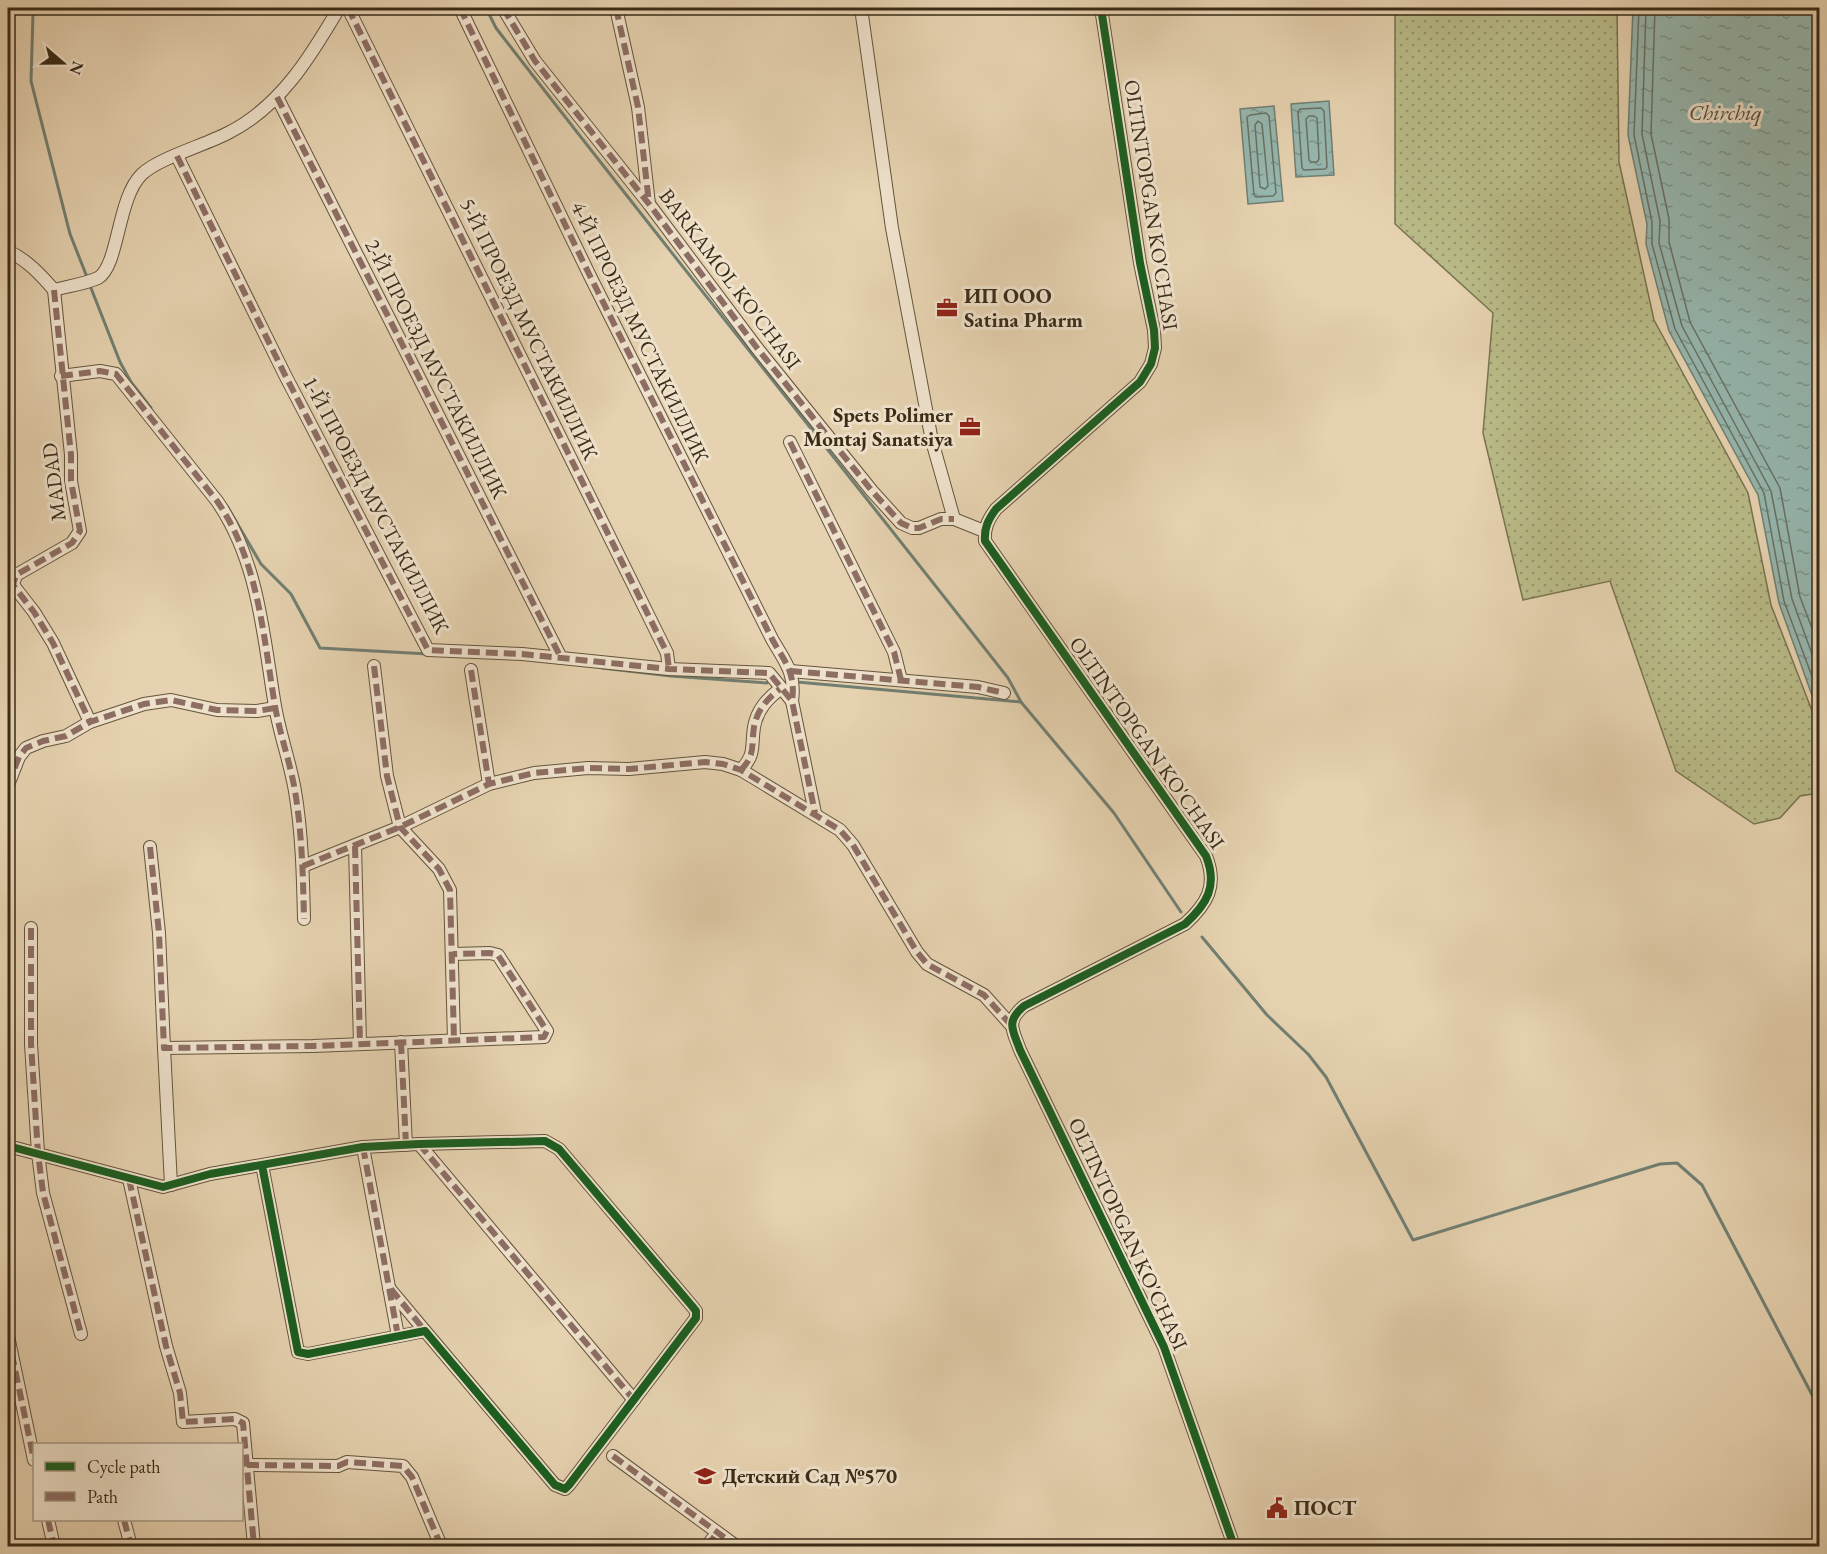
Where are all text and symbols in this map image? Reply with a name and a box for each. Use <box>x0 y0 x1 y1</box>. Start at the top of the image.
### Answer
north arrow <box>33 33 93 93</box>
text: N <box>65 58 89 78</box>
street label: OLTINTOPGAN KO'CHASI <box>1118 78 1185 332</box>
water label: Chirchiq <box>1689 98 1762 127</box>
street label: BARKAMOL KO'CHASI <box>653 183 807 375</box>
street label: 5-Й ПРОЕЗД МУСТАКИЛЛИК <box>454 194 605 464</box>
street label: 4-Й ПРОЕЗД МУСТАКИЛЛИК <box>565 197 716 467</box>
street label: 2-Й ПРОЕЗД МУСТАКИЛЛИК <box>359 234 514 503</box>
place label: ИП ООО Satina Pharm <box>964 282 1083 333</box>
office icon: ИП ООО Satina Pharm <box>935 296 959 320</box>
street label: 1-Й ПРОЕЗД МУСТАКИЛЛИК <box>297 371 456 638</box>
place label: Spets Polimer Montaj Sanatsiya <box>803 401 954 452</box>
office icon: Spets Polimer Montaj Sanatsiya <box>958 415 982 439</box>
street label: MADAD <box>35 441 72 523</box>
street label: OLTINTOPGAN KO'CHASI <box>1064 631 1231 854</box>
street label: OLTINTOPGAN KO'CHASI <box>1063 1113 1194 1354</box>
legend <box>33 1443 243 1521</box>
text: Cycle path <box>87 1455 161 1478</box>
place label: Детский Сад №570 <box>722 1462 897 1489</box>
school or university icon: Детский Сад №570 <box>693 1464 717 1488</box>
text: Path <box>87 1485 118 1508</box>
place label: ПОСТ <box>1294 1494 1357 1521</box>
public building icon: ПОСТ <box>1265 1496 1289 1520</box>

